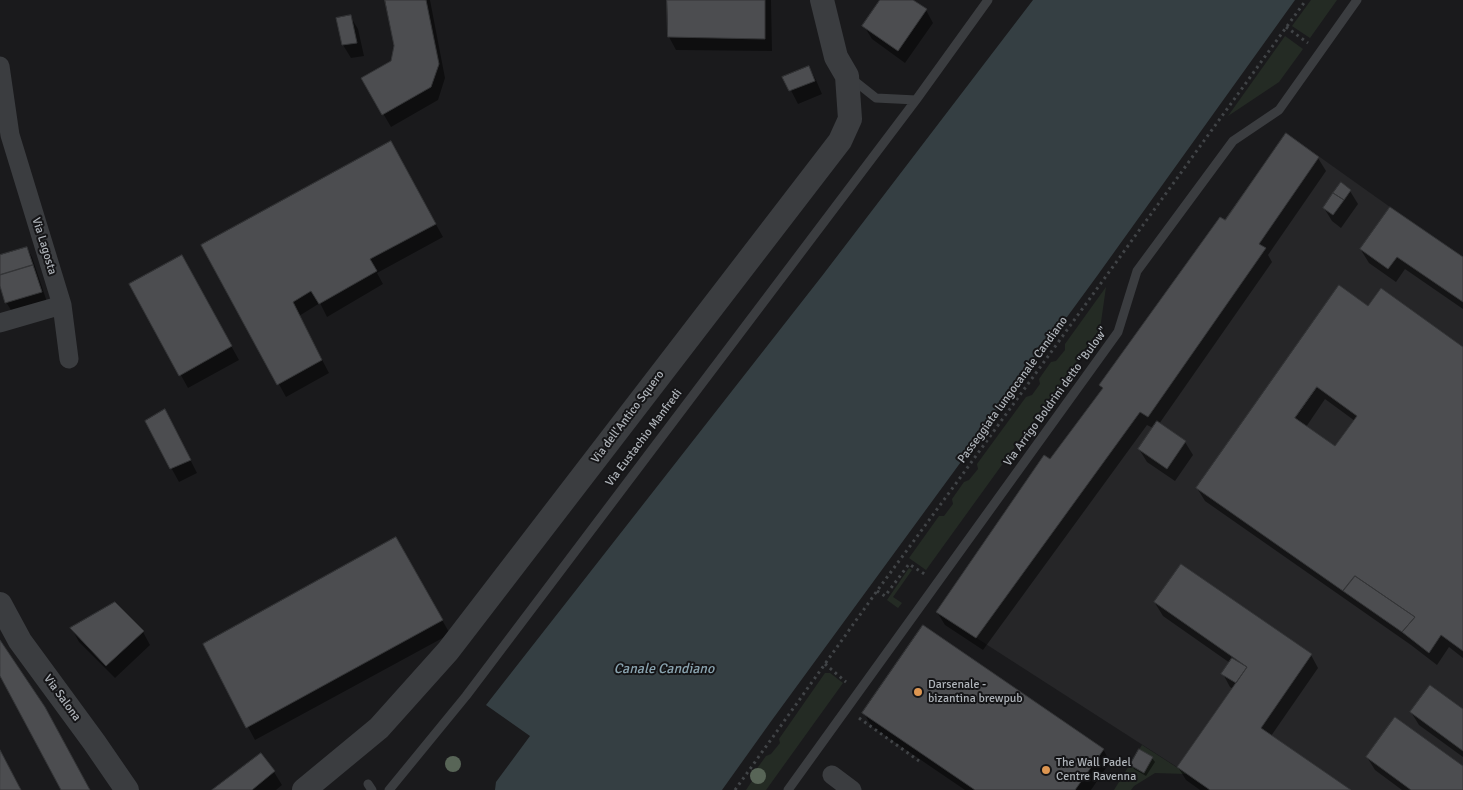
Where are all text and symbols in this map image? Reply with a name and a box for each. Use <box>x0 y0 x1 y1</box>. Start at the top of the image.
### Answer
street label: Via Lagosta <box>28 216 60 276</box>
street label: Passeggiata lungocanale Candiano <box>955 314 1071 466</box>
street label: Via Arrigo Boldrini detto "Bulow" <box>1001 325 1111 469</box>
street label: Via dell'Antico Squero <box>589 368 667 466</box>
street label: Via Eustachio Manfredi <box>603 386 685 490</box>
water label: Canale Candiano <box>614 661 714 677</box>
street label: Via Salona <box>40 672 84 724</box>
place label: Darsenale - bizantina brewpub <box>928 678 1023 706</box>
marker: Darsenale - bizantina brewpub <box>912 686 924 698</box>
place label: The Wall Padel Centre Ravenna <box>1056 756 1136 784</box>
marker: The Wall Padel Centre Ravenna <box>1040 764 1052 776</box>

